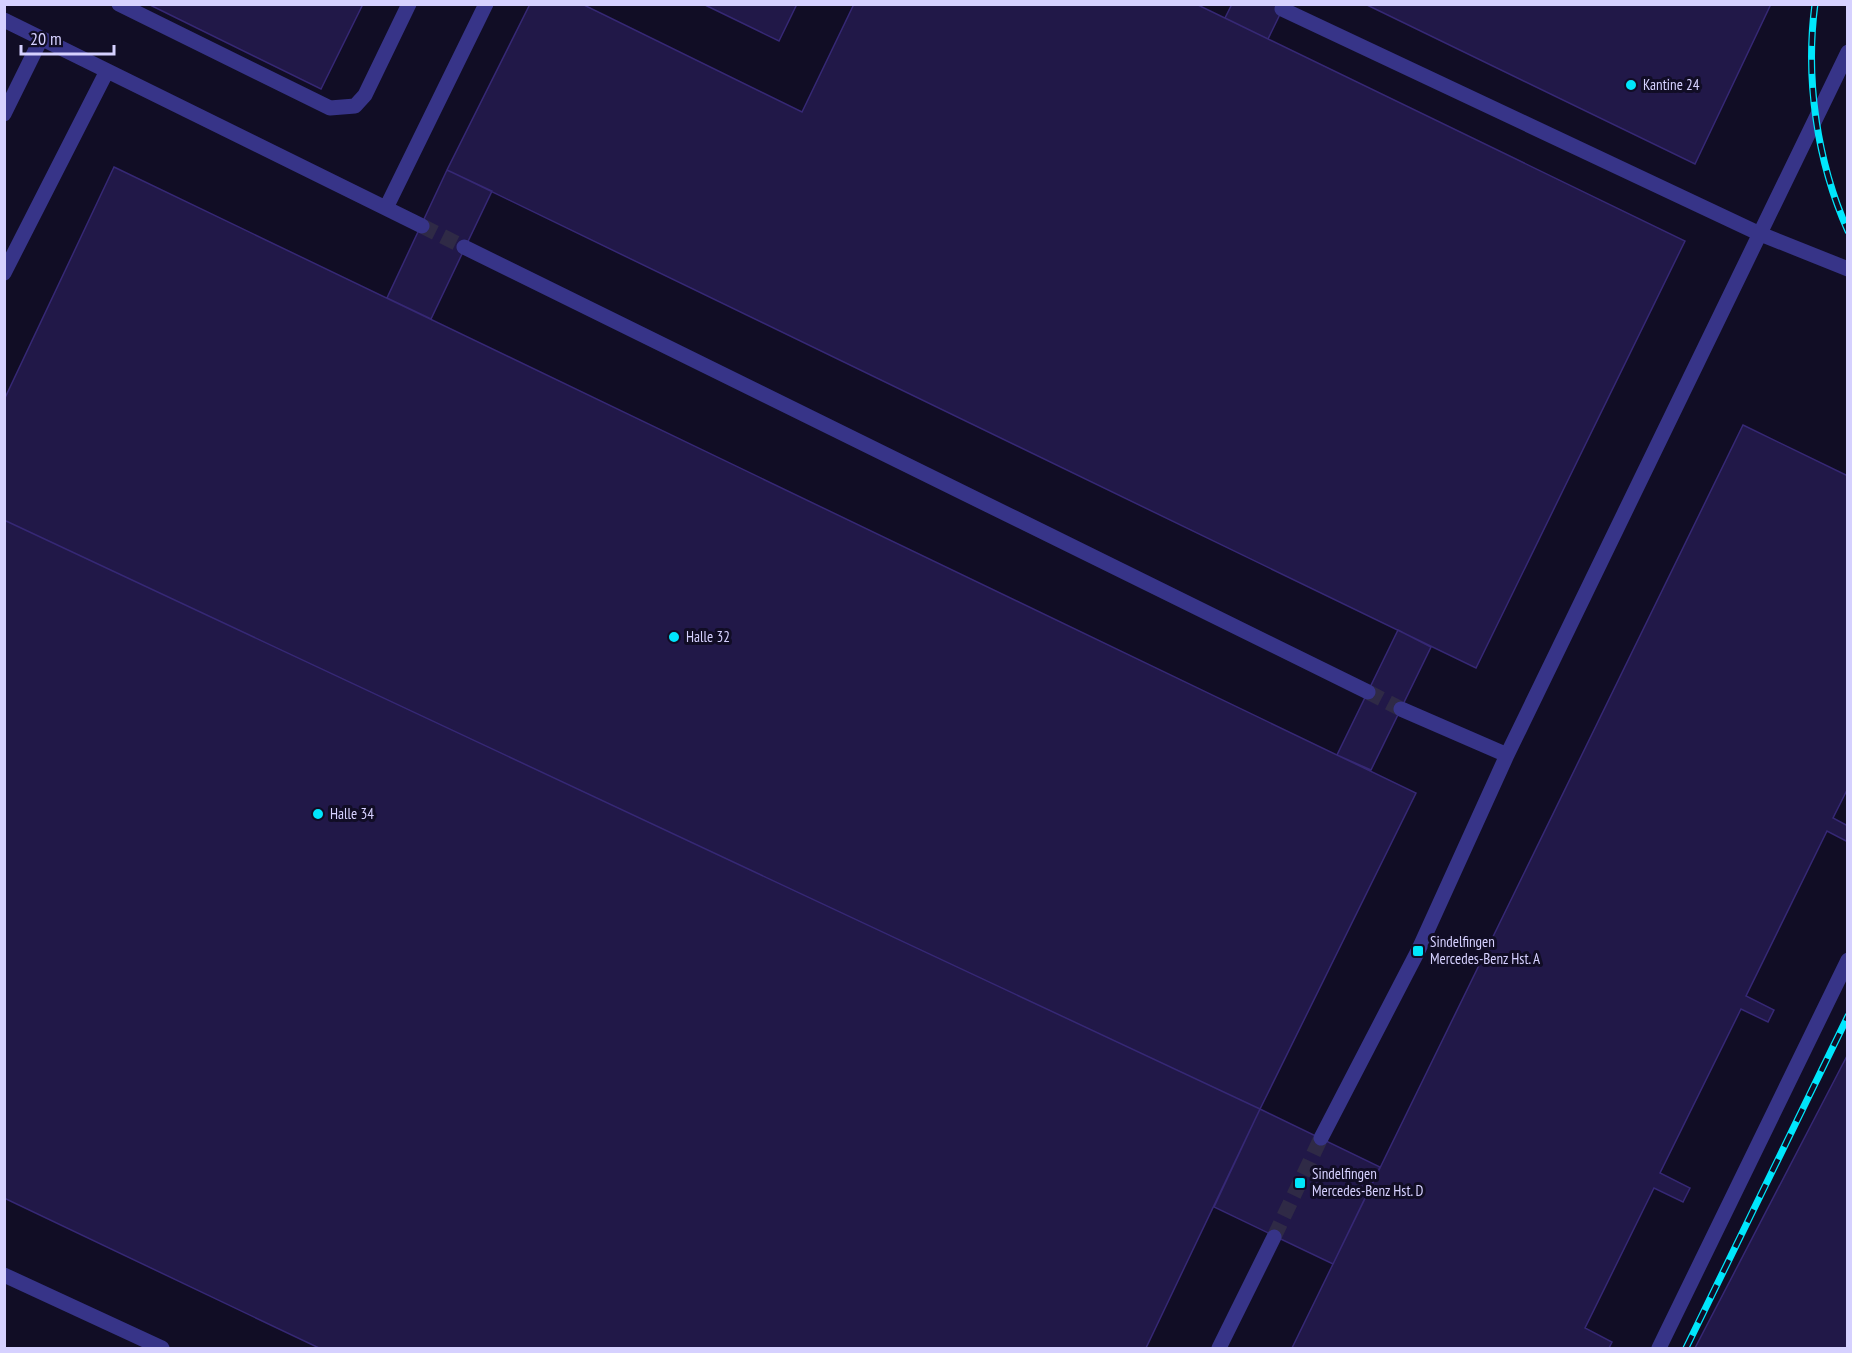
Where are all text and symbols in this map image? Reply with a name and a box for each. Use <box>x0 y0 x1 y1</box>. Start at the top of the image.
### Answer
scale bar <box>21 18 114 56</box>
text: 20 m <box>30 27 62 50</box>
place label: Kantine 24 <box>1643 75 1700 94</box>
marker: Kantine 24 <box>1624 78 1638 92</box>
place label: Halle 32 <box>686 627 730 646</box>
marker: Halle 32 <box>667 630 681 644</box>
place label: Halle 34 <box>330 804 374 823</box>
marker: Halle 34 <box>311 807 325 821</box>
place label: Sindelfingen Mercedes-Benz Hst. A <box>1430 932 1541 968</box>
marker: Sindelfingen Mercedes-Benz Hst. A <box>1411 944 1425 958</box>
place label: Sindelfingen Mercedes-Benz Hst. D <box>1312 1164 1423 1200</box>
marker: Sindelfingen Mercedes-Benz Hst. D <box>1293 1176 1307 1190</box>

